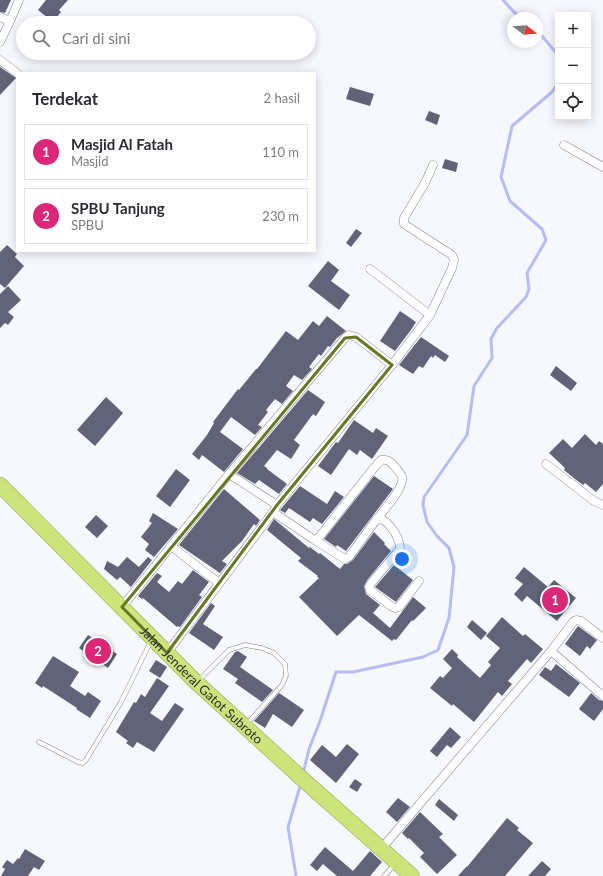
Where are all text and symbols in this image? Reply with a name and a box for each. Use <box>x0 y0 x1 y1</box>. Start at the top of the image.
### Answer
north arrow <box>507 12 543 48</box>
map controls <box>555 12 591 120</box>
button: + <box>555 12 591 48</box>
search box <box>16 16 316 60</box>
icon: search <box>30 27 52 49</box>
text: Cari di sini <box>62 29 130 47</box>
button: − <box>555 48 591 84</box>
button: locate <box>555 84 591 120</box>
text: Terdekat <box>32 88 98 109</box>
text: 2 hasil <box>264 90 300 106</box>
text: Masjid Al Fatah <box>71 135 173 153</box>
text: 1 <box>42 144 50 160</box>
text: 110 m <box>262 144 299 160</box>
text: Masjid <box>71 153 109 169</box>
text: SPBU Tanjung <box>71 199 165 217</box>
text: 2 <box>42 208 50 224</box>
text: 230 m <box>262 208 299 224</box>
text: SPBU <box>71 217 104 233</box>
your location <box>392 549 412 569</box>
pin: 1 <box>542 585 568 615</box>
street label: Jalan Jenderal Gatot Subroto <box>137 623 266 747</box>
pin: 2 <box>85 636 111 666</box>

